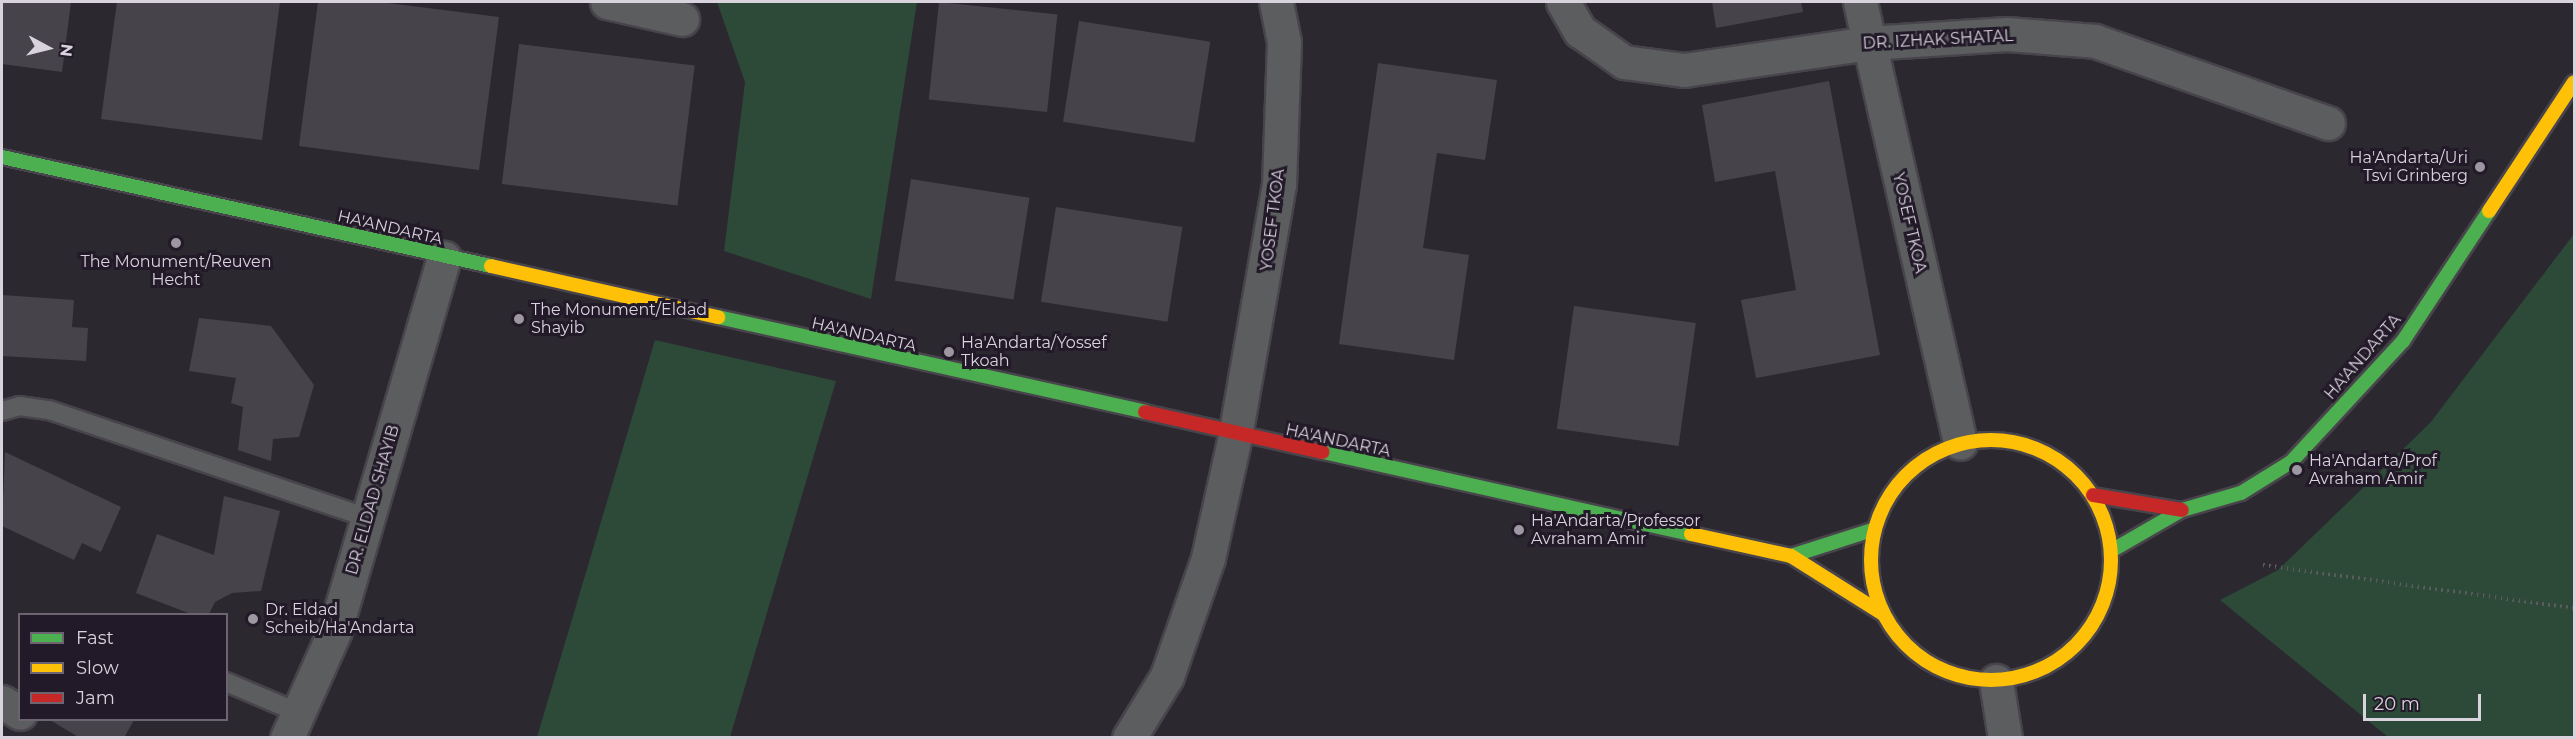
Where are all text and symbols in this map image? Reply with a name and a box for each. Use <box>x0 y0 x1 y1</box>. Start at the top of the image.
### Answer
north arrow <box>18 18 78 78</box>
street label: DR. IZHAK SHATAL <box>1862 26 2014 54</box>
text: N <box>56 43 77 58</box>
place label: Ha'Andarta/Uri Tsvi Grinberg <box>2350 148 2468 186</box>
marker: Ha'Andarta/Uri Tsvi Grinberg <box>2473 160 2487 174</box>
street label: YOSEF TKOA <box>1257 168 1289 272</box>
street label: YOSEF TKOA <box>1888 171 1930 275</box>
street label: HA'ANDARTA <box>336 207 444 249</box>
marker: The Monument/Reuven Hecht <box>169 236 183 250</box>
place label: The Monument/Reuven Hecht <box>81 252 271 290</box>
place label: The Monument/Eldad Shayib <box>531 300 707 338</box>
street label: HA'ANDARTA <box>2321 310 2405 404</box>
marker: The Monument/Eldad Shayib <box>512 312 526 326</box>
street label: HA'ANDARTA <box>810 314 918 356</box>
place label: Ha'Andarta/Yossef Tkoah <box>961 333 1107 371</box>
marker: Ha'Andarta/Yossef Tkoah <box>942 345 956 359</box>
street label: HA'ANDARTA <box>1284 421 1392 461</box>
street label: DR. ELDAD SHAYIB <box>342 423 404 577</box>
place label: Ha'Andarta/Prof Avraham Amir <box>2309 451 2437 489</box>
marker: Ha'Andarta/Prof Avraham Amir <box>2290 463 2304 477</box>
place label: Ha'Andarta/Professor Avraham Amir <box>1531 511 1701 549</box>
marker: Ha'Andarta/Professor Avraham Amir <box>1512 523 1526 537</box>
place label: Dr. Eldad Scheib/Ha'Andarta <box>265 600 415 638</box>
marker: Dr. Eldad Scheib/Ha'Andarta <box>246 612 260 626</box>
legend <box>18 613 228 721</box>
text: Fast <box>76 627 114 649</box>
text: Slow <box>76 657 119 679</box>
scale bar <box>2366 682 2484 720</box>
text: Jam <box>76 687 115 709</box>
text: 20 m <box>2374 693 2420 715</box>

